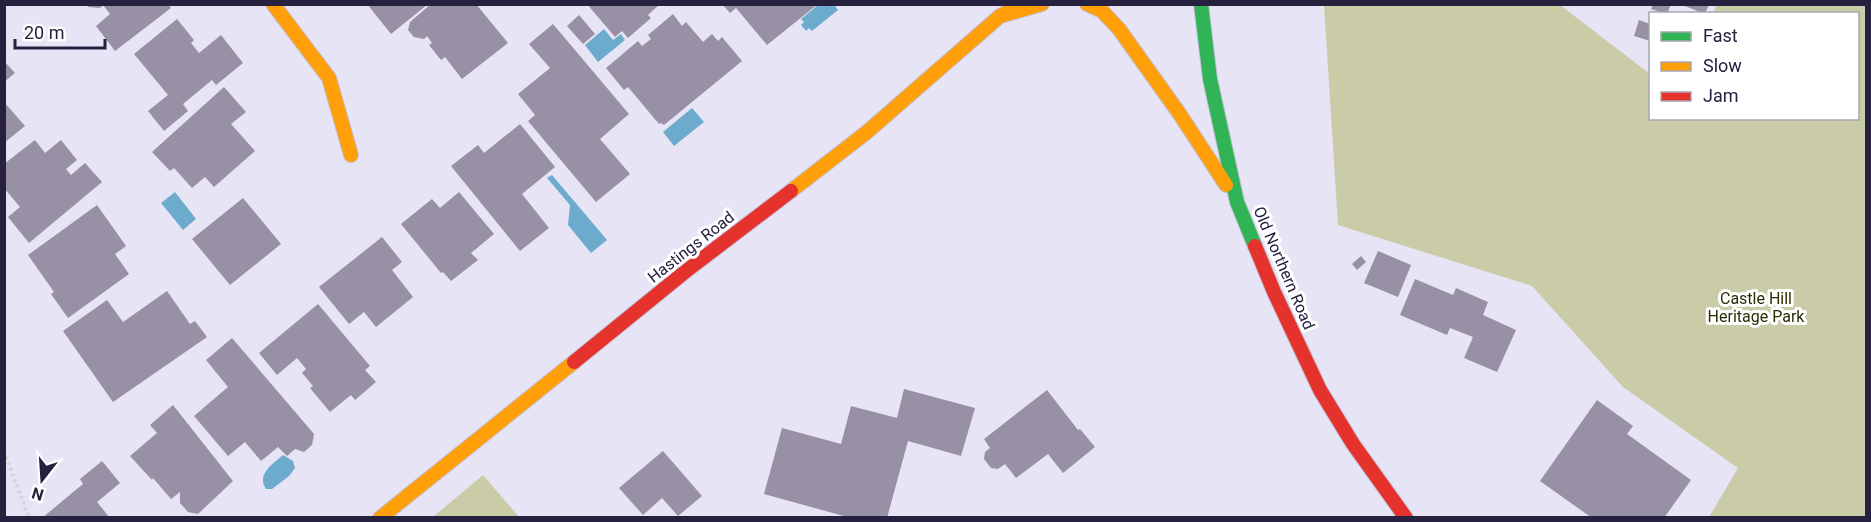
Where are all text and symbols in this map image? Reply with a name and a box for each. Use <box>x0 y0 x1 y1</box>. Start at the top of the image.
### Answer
scale bar <box>15 12 105 50</box>
legend <box>1649 12 1859 120</box>
text: 20 m <box>24 22 64 43</box>
text: Fast <box>1703 25 1738 46</box>
text: Slow <box>1703 55 1742 76</box>
text: Jam <box>1703 85 1739 106</box>
street label: Old Northern Road <box>1250 204 1318 332</box>
street label: Hastings Road <box>644 207 738 287</box>
park label: Castle Hill Heritage Park <box>1708 289 1805 326</box>
north arrow <box>12 450 72 510</box>
text: N <box>30 483 46 505</box>

